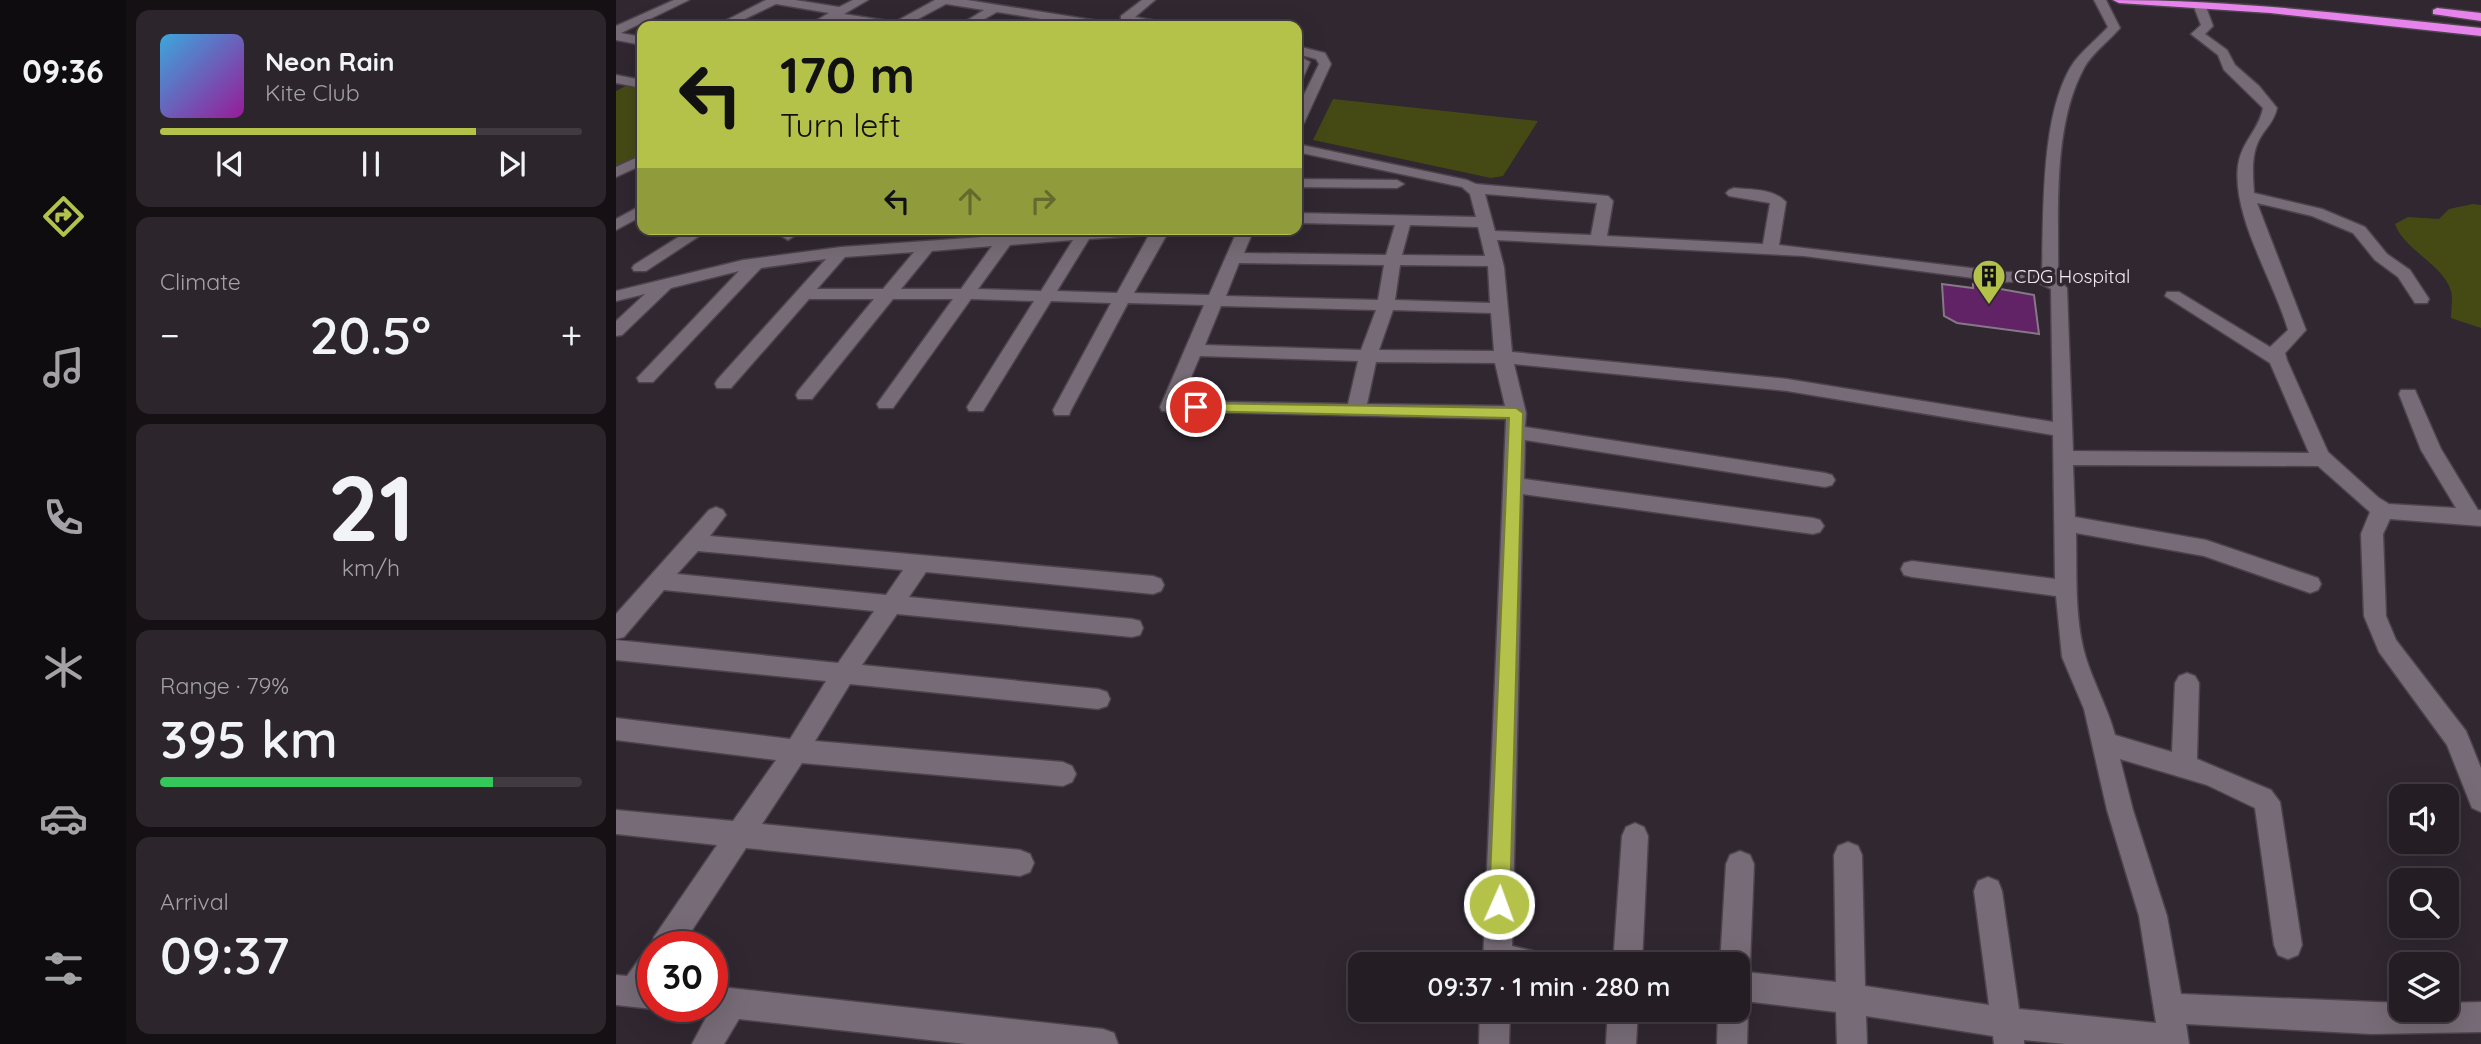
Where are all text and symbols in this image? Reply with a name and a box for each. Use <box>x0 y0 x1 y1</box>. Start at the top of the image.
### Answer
text: 170 m <box>780 44 915 105</box>
text: Neon Rain <box>265 45 394 78</box>
icon: left <box>665 49 756 140</box>
text: 09:36 <box>22 51 104 91</box>
text: Kite Club <box>265 78 360 107</box>
text: Turn left <box>780 105 901 145</box>
icon: previous <box>211 145 249 183</box>
icon: pause <box>352 145 390 183</box>
icon: next <box>493 145 531 183</box>
icon: left <box>878 182 916 220</box>
icon: ahead <box>951 182 989 220</box>
icon: right <box>1024 182 1062 220</box>
icon: directions <box>39 192 88 241</box>
building icon: CDG Hospital <box>1970 257 2008 306</box>
place label: CDG Hospital <box>2014 264 2130 288</box>
text: Climate <box>160 267 241 296</box>
text: 20.5° <box>309 302 431 367</box>
text: − <box>160 311 180 359</box>
text: + <box>561 311 582 359</box>
icon: music <box>39 343 88 392</box>
pin <box>1166 377 1226 437</box>
icon: arrive <box>1177 388 1215 426</box>
text: 21 <box>327 450 415 564</box>
icon: phone <box>39 493 88 542</box>
text: km/h <box>342 553 400 582</box>
icon: climate <box>39 643 88 692</box>
text: Range · 79% <box>160 671 289 700</box>
text: 395 km <box>160 706 338 771</box>
map controls <box>2389 784 2459 1022</box>
button: sound <box>2389 784 2459 854</box>
icon: car <box>39 794 88 843</box>
position arrow <box>1462 867 1536 941</box>
button: search <box>2389 868 2459 938</box>
text: Arrival <box>160 887 229 916</box>
text: 09:37 <box>160 922 289 987</box>
speed limit sign: 30 <box>637 931 728 1022</box>
icon: filters <box>39 944 88 993</box>
button: layers <box>2389 952 2459 1022</box>
text: 09:37 · 1 min · 280 m <box>1428 970 1670 1003</box>

